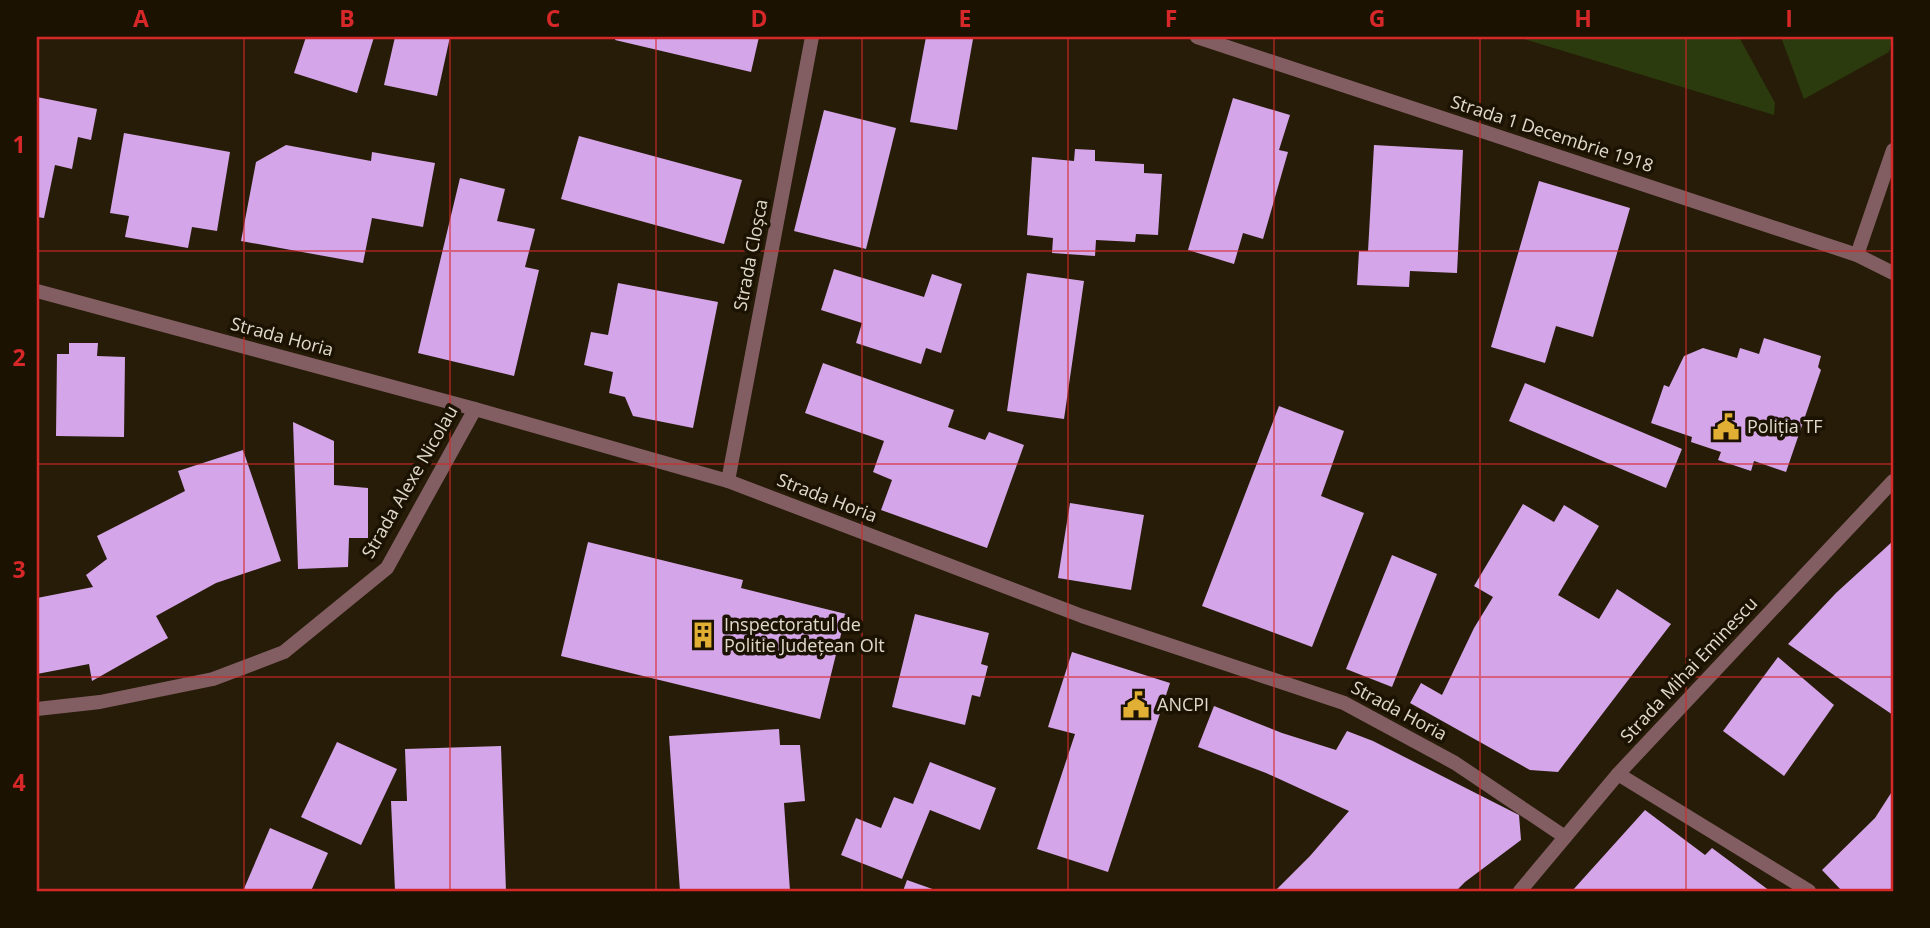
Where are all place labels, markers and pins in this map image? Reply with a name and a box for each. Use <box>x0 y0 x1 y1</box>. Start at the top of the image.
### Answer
public building icon: Poliția TF <box>1711 412 1741 442</box>
place label: Poliția TF <box>1747 414 1823 438</box>
place label: Inspectoratul de Politie Județean Olt <box>724 612 885 657</box>
building icon: Inspectoratul de Politie Județean Olt <box>688 620 718 650</box>
public building icon: ANCPI <box>1121 690 1151 720</box>
place label: ANCPI <box>1157 692 1209 716</box>

